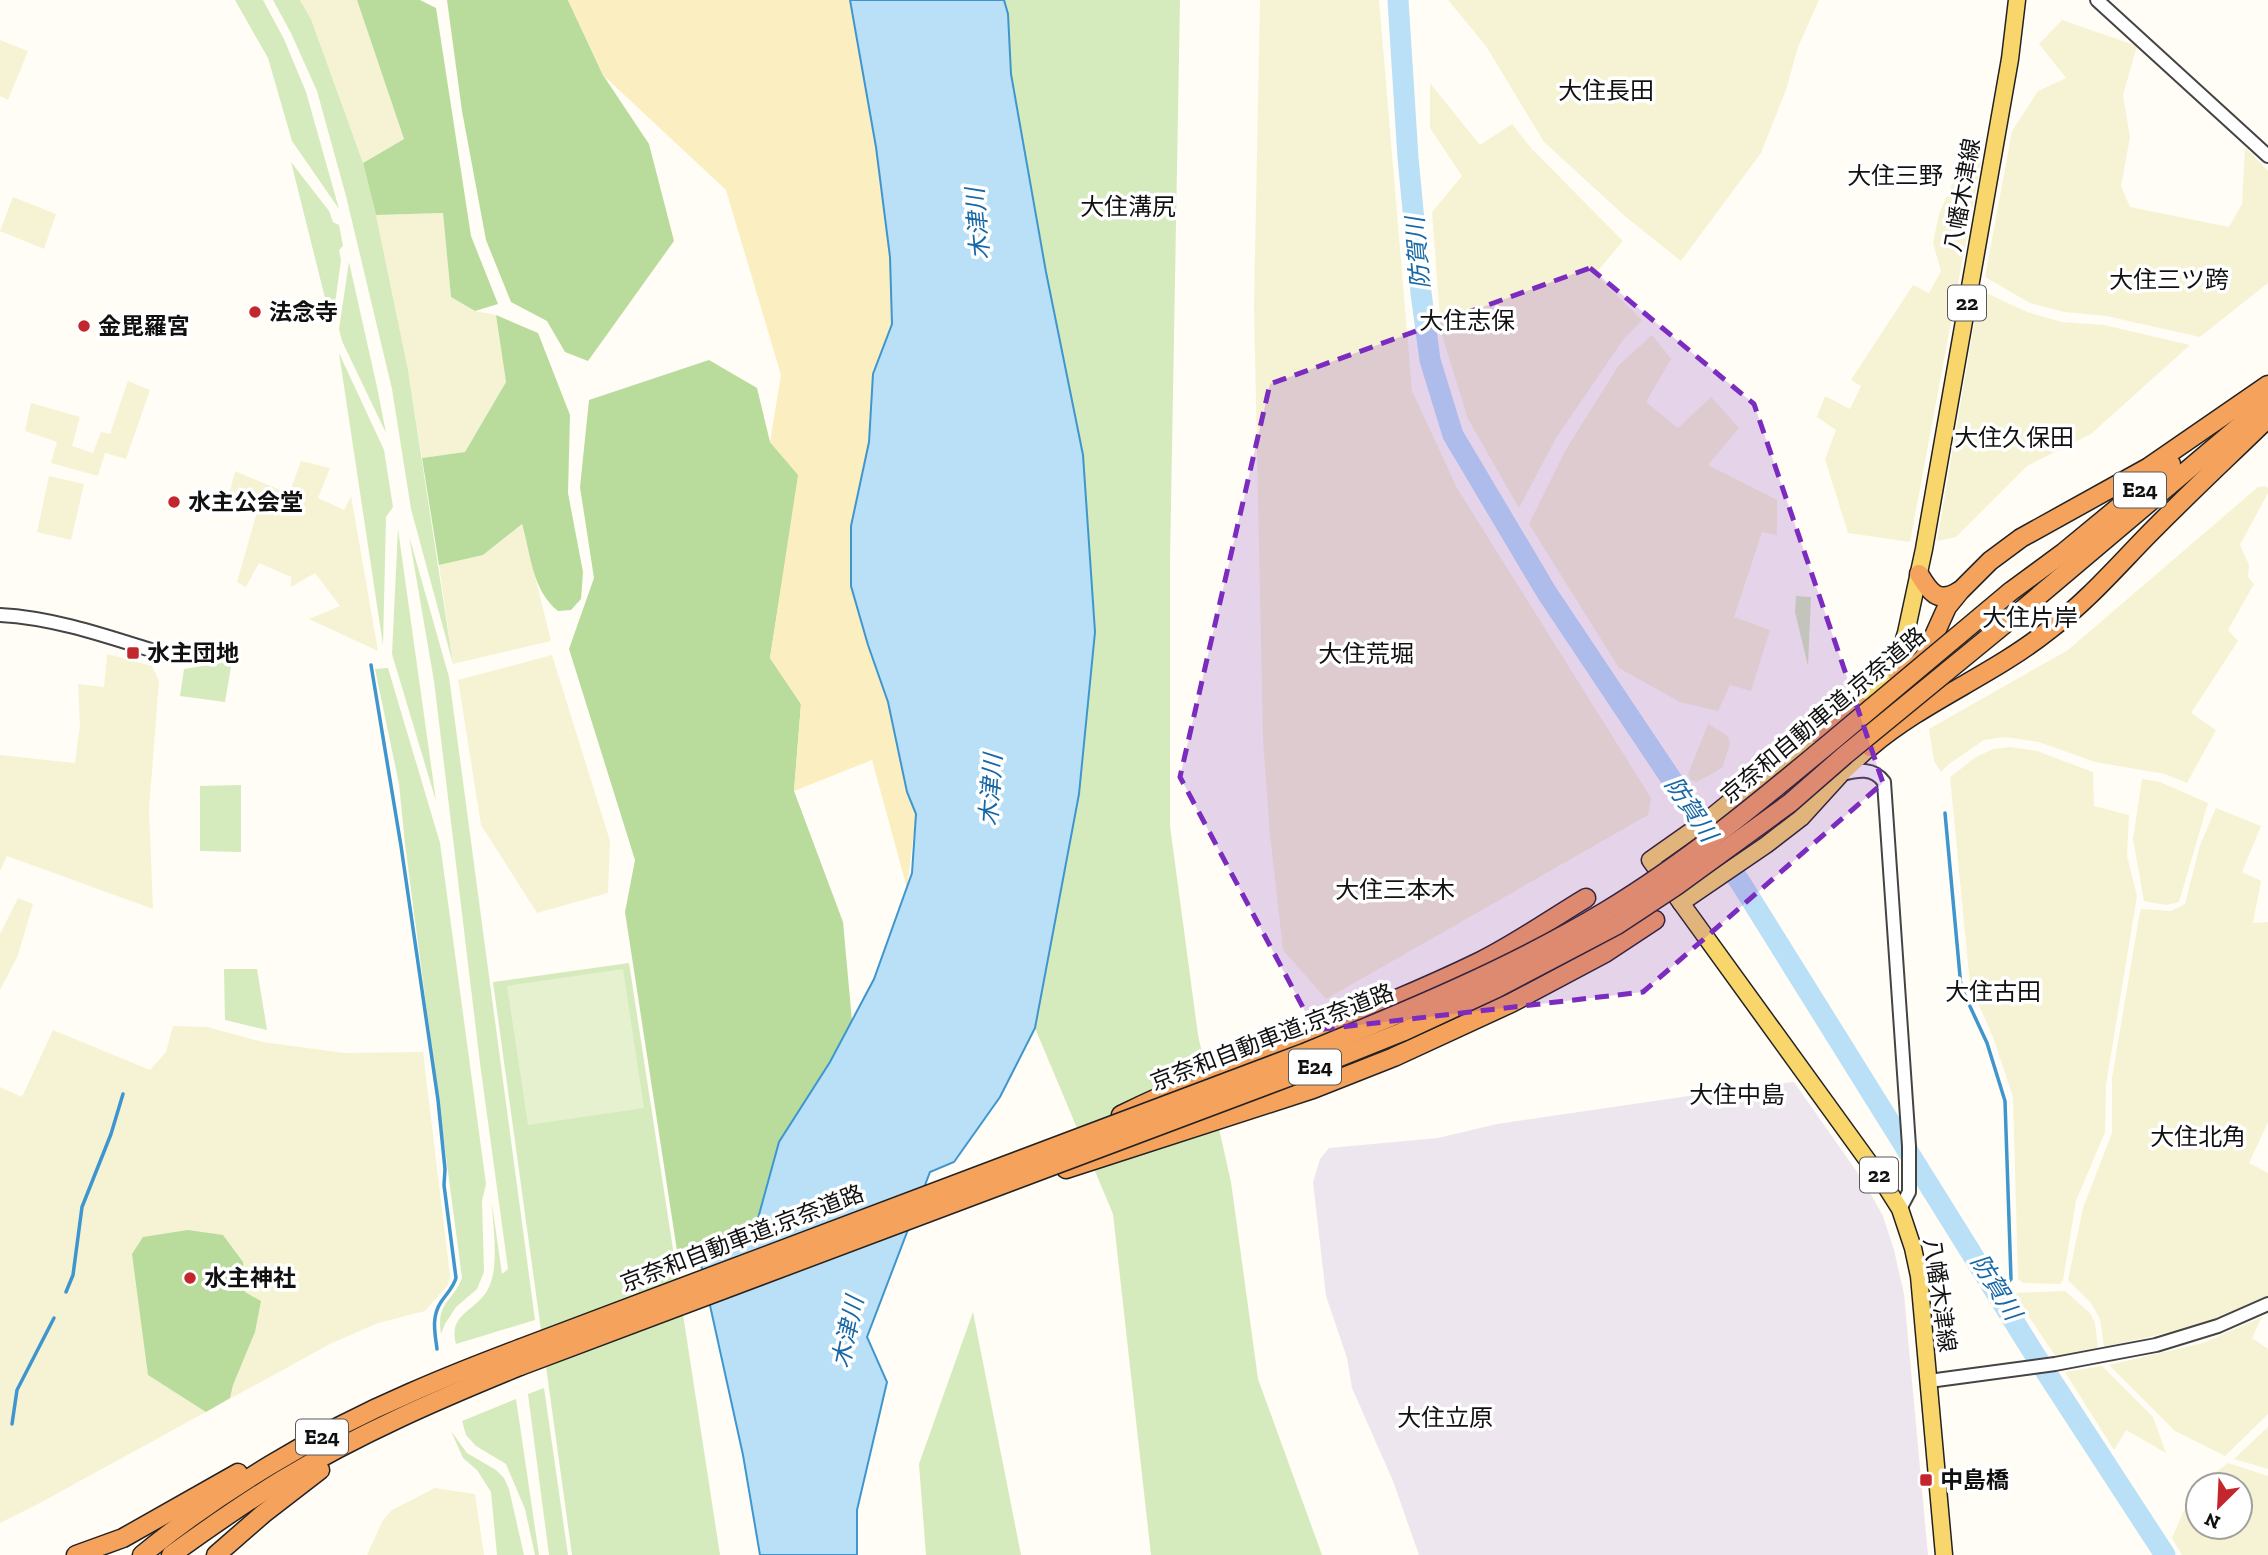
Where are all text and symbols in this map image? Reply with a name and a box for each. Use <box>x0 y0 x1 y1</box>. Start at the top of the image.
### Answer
district label: 大住長田 <box>1558 76 1654 105</box>
street label: 八幡木津線 <box>1938 136 1986 254</box>
district label: 大住三野 <box>1847 161 1943 190</box>
water label: 木津川 <box>960 184 995 261</box>
district label: 大住溝尻 <box>1080 192 1176 221</box>
water label: 防賀川 <box>1400 213 1435 290</box>
district label: 大住三ツ跨 <box>2109 265 2229 294</box>
road number: 22 <box>1948 286 1986 320</box>
place label: 法念寺 <box>269 298 338 326</box>
marker: 法念寺 <box>247 304 263 320</box>
district label: 大住志保 <box>1419 306 1515 335</box>
place label: 金毘羅宮 <box>98 312 190 340</box>
marker: 金毘羅宮 <box>76 318 92 334</box>
district label: 大住久保田 <box>1954 423 2074 452</box>
road number: E24 <box>2114 472 2166 508</box>
place label: 水主公会堂 <box>188 488 303 516</box>
marker: 水主公会堂 <box>166 494 182 510</box>
district label: 大住片岸 <box>1982 603 2078 632</box>
street label: 京奈和自動車道;京奈道路 <box>1715 621 1931 809</box>
place label: 水主団地 <box>147 639 239 667</box>
district label: 大住荒堀 <box>1318 639 1414 668</box>
marker: 水主団地 <box>125 645 141 661</box>
water label: 木津川 <box>974 750 1008 827</box>
water label: 防賀川 <box>1659 771 1725 849</box>
district label: 大住三本木 <box>1335 875 1455 904</box>
district label: 大住古田 <box>1945 977 2041 1006</box>
street label: 京奈和自動車道;京奈道路 <box>1146 978 1398 1096</box>
road number: E24 <box>1289 1050 1341 1084</box>
district label: 大住中島 <box>1689 1080 1785 1109</box>
district label: 大住北角 <box>2150 1122 2246 1151</box>
road number: 22 <box>1860 1158 1898 1192</box>
street label: 京奈和自動車道;京奈道路 <box>616 1179 868 1297</box>
street label: 八幡木津線 <box>1918 1236 1962 1354</box>
water label: 防賀川 <box>1965 1249 2029 1327</box>
place label: 水主神社 <box>204 1264 296 1292</box>
marker: 水主神社 <box>182 1270 198 1286</box>
water label: 木津川 <box>826 1291 870 1370</box>
district label: 大住立原 <box>1397 1403 1493 1432</box>
road number: E24 <box>296 1420 348 1454</box>
place label: 中島橋 <box>1940 1466 2009 1494</box>
north arrow <box>2184 1471 2254 1541</box>
marker: 中島橋 <box>1918 1472 1934 1488</box>
text: N <box>2201 1508 2224 1535</box>

